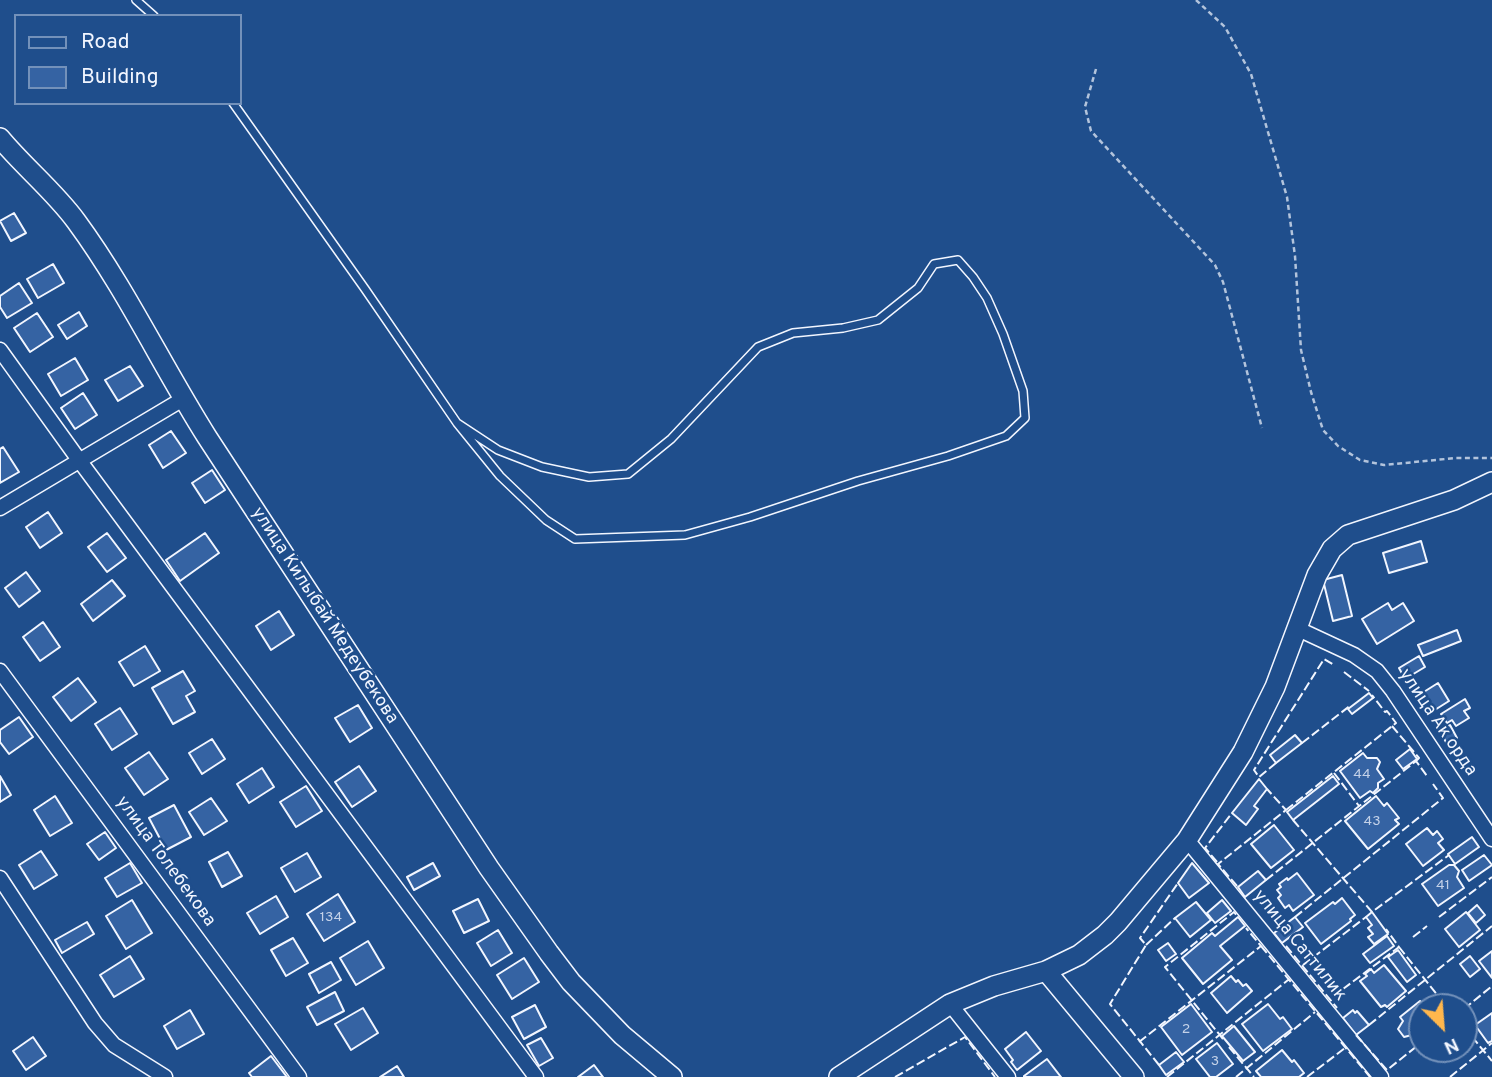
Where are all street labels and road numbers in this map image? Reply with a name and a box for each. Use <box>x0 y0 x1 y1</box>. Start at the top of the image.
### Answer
street label: улица Килыбай Медеубекова <box>246 504 402 728</box>
street label: улица Ак орда <box>1393 665 1481 781</box>
street label: улица Толебекова <box>110 793 220 931</box>
street label: улица Саттилик <box>1248 886 1350 1006</box>

